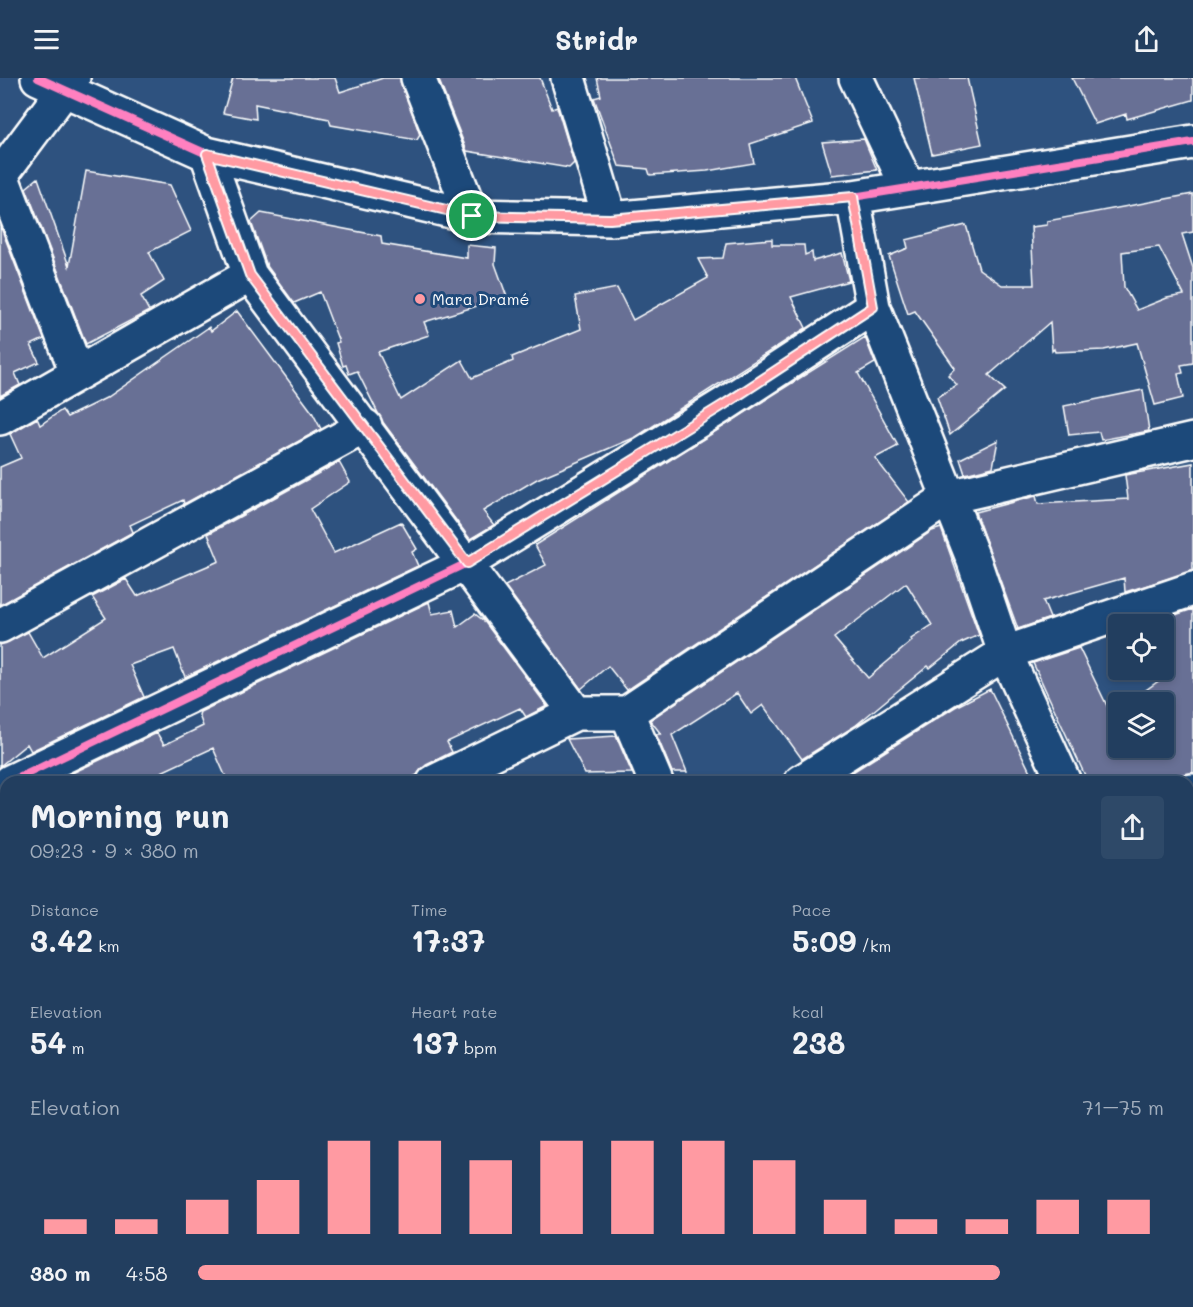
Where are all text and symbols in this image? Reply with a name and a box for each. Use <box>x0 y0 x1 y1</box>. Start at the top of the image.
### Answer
text: Stridr <box>555 22 638 57</box>
icon: menu <box>30 23 63 56</box>
icon: share <box>1130 23 1163 56</box>
pin <box>446 190 497 241</box>
icon: arrive <box>455 199 488 232</box>
place label: Mara Dramé <box>432 288 530 309</box>
marker: Mara Dramé <box>413 292 427 306</box>
map controls <box>1108 614 1174 758</box>
button: locate <box>1108 614 1174 680</box>
button: layers <box>1108 692 1174 758</box>
text: Morning run <box>30 793 230 836</box>
button: share <box>1101 796 1164 859</box>
text: 09:23 · 9 × 380 m <box>30 837 199 863</box>
text: Distance <box>30 899 99 920</box>
text: Time <box>411 899 447 920</box>
text: Pace <box>792 899 831 920</box>
text: 3.42 <box>30 920 93 960</box>
text: 17:37 <box>411 920 485 960</box>
text: 5:09 <box>792 920 856 960</box>
text: km <box>93 935 119 956</box>
text: /km <box>856 935 891 956</box>
text: Elevation <box>30 1001 102 1022</box>
text: Heart rate <box>411 1001 497 1022</box>
text: kcal <box>792 1001 824 1022</box>
text: 54 <box>30 1022 67 1062</box>
text: 137 <box>411 1022 459 1062</box>
text: 238 <box>792 1022 845 1062</box>
text: m <box>67 1037 84 1058</box>
text: bpm <box>459 1037 497 1058</box>
text: Elevation <box>30 1094 120 1120</box>
text: 71–75 m <box>1082 1094 1164 1120</box>
text: 380 m <box>30 1260 90 1286</box>
text: 4:58 <box>126 1260 168 1286</box>

